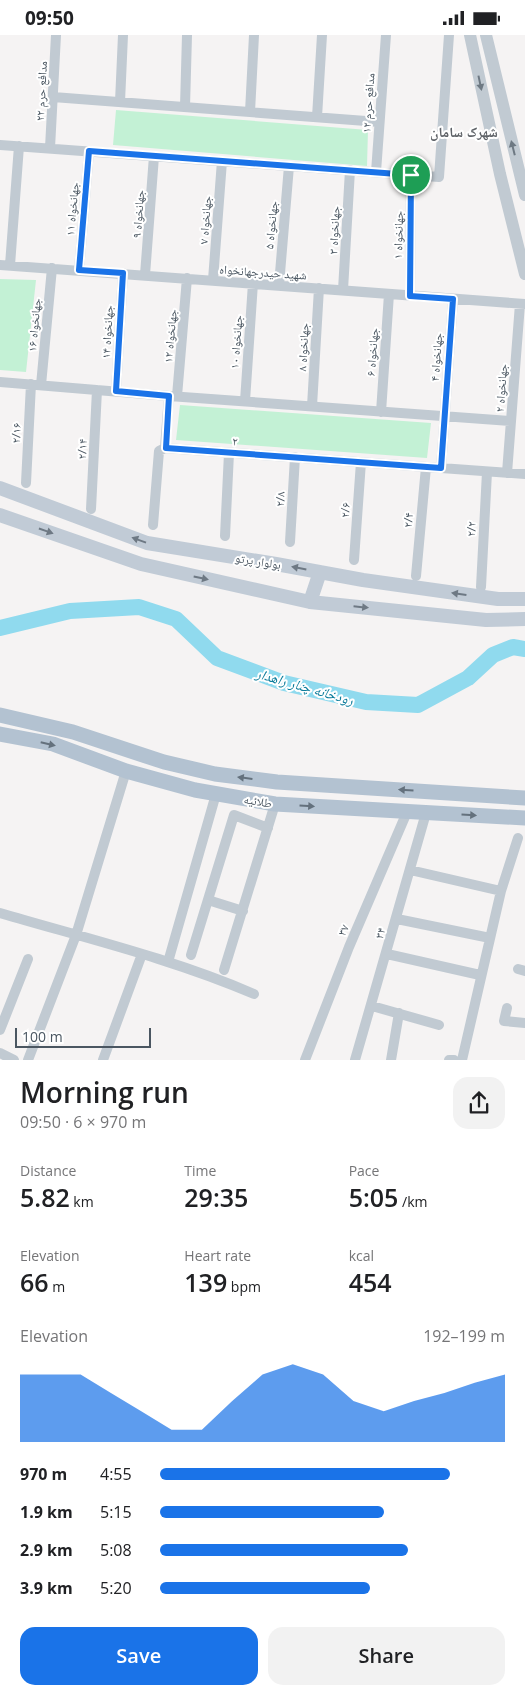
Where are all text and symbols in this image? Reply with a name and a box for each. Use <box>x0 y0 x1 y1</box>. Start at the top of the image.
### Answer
text: 09:50 <box>25 5 74 31</box>
street label: مدافع حرم ۲۲ <box>31 61 51 121</box>
street label: مدافع حرم ۱۲ <box>357 72 379 134</box>
one-way arrow <box>476 75 484 90</box>
district label: شهرک سامان <box>430 122 498 141</box>
one-way arrow <box>509 140 517 155</box>
pin <box>390 154 432 196</box>
icon: arrive <box>397 161 425 189</box>
street label: جهانخواه ۱۱ <box>61 181 83 237</box>
street label: جهانخواه ۹ <box>128 189 148 239</box>
street label: جهانخواه ۷ <box>195 195 215 245</box>
street label: جهانخواه ۵ <box>260 200 282 250</box>
street label: جهانخواه ۳ <box>324 205 344 255</box>
street label: جهانخواه ۱ <box>389 210 407 259</box>
street label: شهید حیدرجهانخواه <box>219 260 307 284</box>
street label: جهانخواه ۱۶ <box>23 297 45 353</box>
street label: جهانخواه ۱۴ <box>97 304 117 359</box>
street label: جهانخواه ۱۲ <box>159 308 181 364</box>
street label: جهانخواه ۱۰ <box>226 314 246 369</box>
street label: جهانخواه ۸ <box>293 322 313 372</box>
street label: جهانخواه ۶ <box>362 327 382 377</box>
street label: جهانخواه ۴ <box>426 332 446 382</box>
street label: جهانخواه ۲ <box>491 363 511 413</box>
street label: ۲/۱۶ <box>7 422 25 444</box>
street label: ۲ <box>232 432 238 450</box>
street label: ۲/۱۴ <box>73 438 91 460</box>
street label: ۲/۸ <box>271 490 289 507</box>
street label: ۲/۶ <box>336 502 354 518</box>
street label: ۲/۴ <box>399 512 417 528</box>
street label: ۲/۲ <box>462 521 480 537</box>
one-way arrow <box>39 527 54 535</box>
one-way arrow <box>131 536 146 544</box>
street label: بولوار پرتو <box>234 549 282 573</box>
one-way arrow <box>291 564 306 572</box>
one-way arrow <box>194 574 209 582</box>
one-way arrow <box>451 589 467 597</box>
one-way arrow <box>353 603 369 611</box>
water label: رودخانه چنار راهدار <box>253 663 357 709</box>
one-way arrow <box>40 740 56 748</box>
one-way arrow <box>236 774 252 782</box>
one-way arrow <box>398 786 414 794</box>
street label: طلائیه <box>243 790 273 812</box>
one-way arrow <box>299 802 315 810</box>
one-way arrow <box>461 812 477 820</box>
street label: ۳۷ <box>333 921 353 938</box>
street label: ۳۴ <box>370 925 390 941</box>
scale bar <box>15 1025 151 1048</box>
text: 100 m <box>22 1027 63 1046</box>
text: Morning run <box>20 1073 189 1111</box>
button: share <box>453 1077 505 1129</box>
text: 09:50 · 6 × 970 m <box>20 1111 146 1133</box>
text: Distance <box>20 1161 76 1180</box>
text: Time <box>184 1161 216 1180</box>
text: Pace <box>349 1161 379 1180</box>
text: 5.82 <box>20 1180 70 1214</box>
text: 29:35 <box>184 1180 248 1214</box>
text: 5:05 <box>349 1180 398 1214</box>
text: km <box>70 1192 94 1211</box>
text: /km <box>398 1192 427 1211</box>
text: Elevation <box>20 1246 79 1265</box>
text: Heart rate <box>184 1246 251 1265</box>
text: kcal <box>349 1246 374 1265</box>
text: 66 <box>20 1265 49 1299</box>
text: 139 <box>184 1265 227 1299</box>
text: 454 <box>349 1265 392 1299</box>
text: m <box>49 1277 65 1296</box>
text: bpm <box>227 1277 261 1296</box>
text: Elevation <box>20 1325 88 1347</box>
text: 192–199 m <box>423 1325 505 1347</box>
text: 970 m <box>20 1463 67 1485</box>
text: 4:55 <box>100 1463 132 1485</box>
text: 1.9 km <box>20 1501 73 1523</box>
text: 5:15 <box>100 1501 132 1523</box>
text: 2.9 km <box>20 1539 73 1561</box>
text: 5:08 <box>100 1539 132 1561</box>
text: 3.9 km <box>20 1577 73 1599</box>
text: 5:20 <box>100 1577 132 1599</box>
button: Save <box>20 1627 258 1685</box>
button: Share <box>268 1627 505 1685</box>

